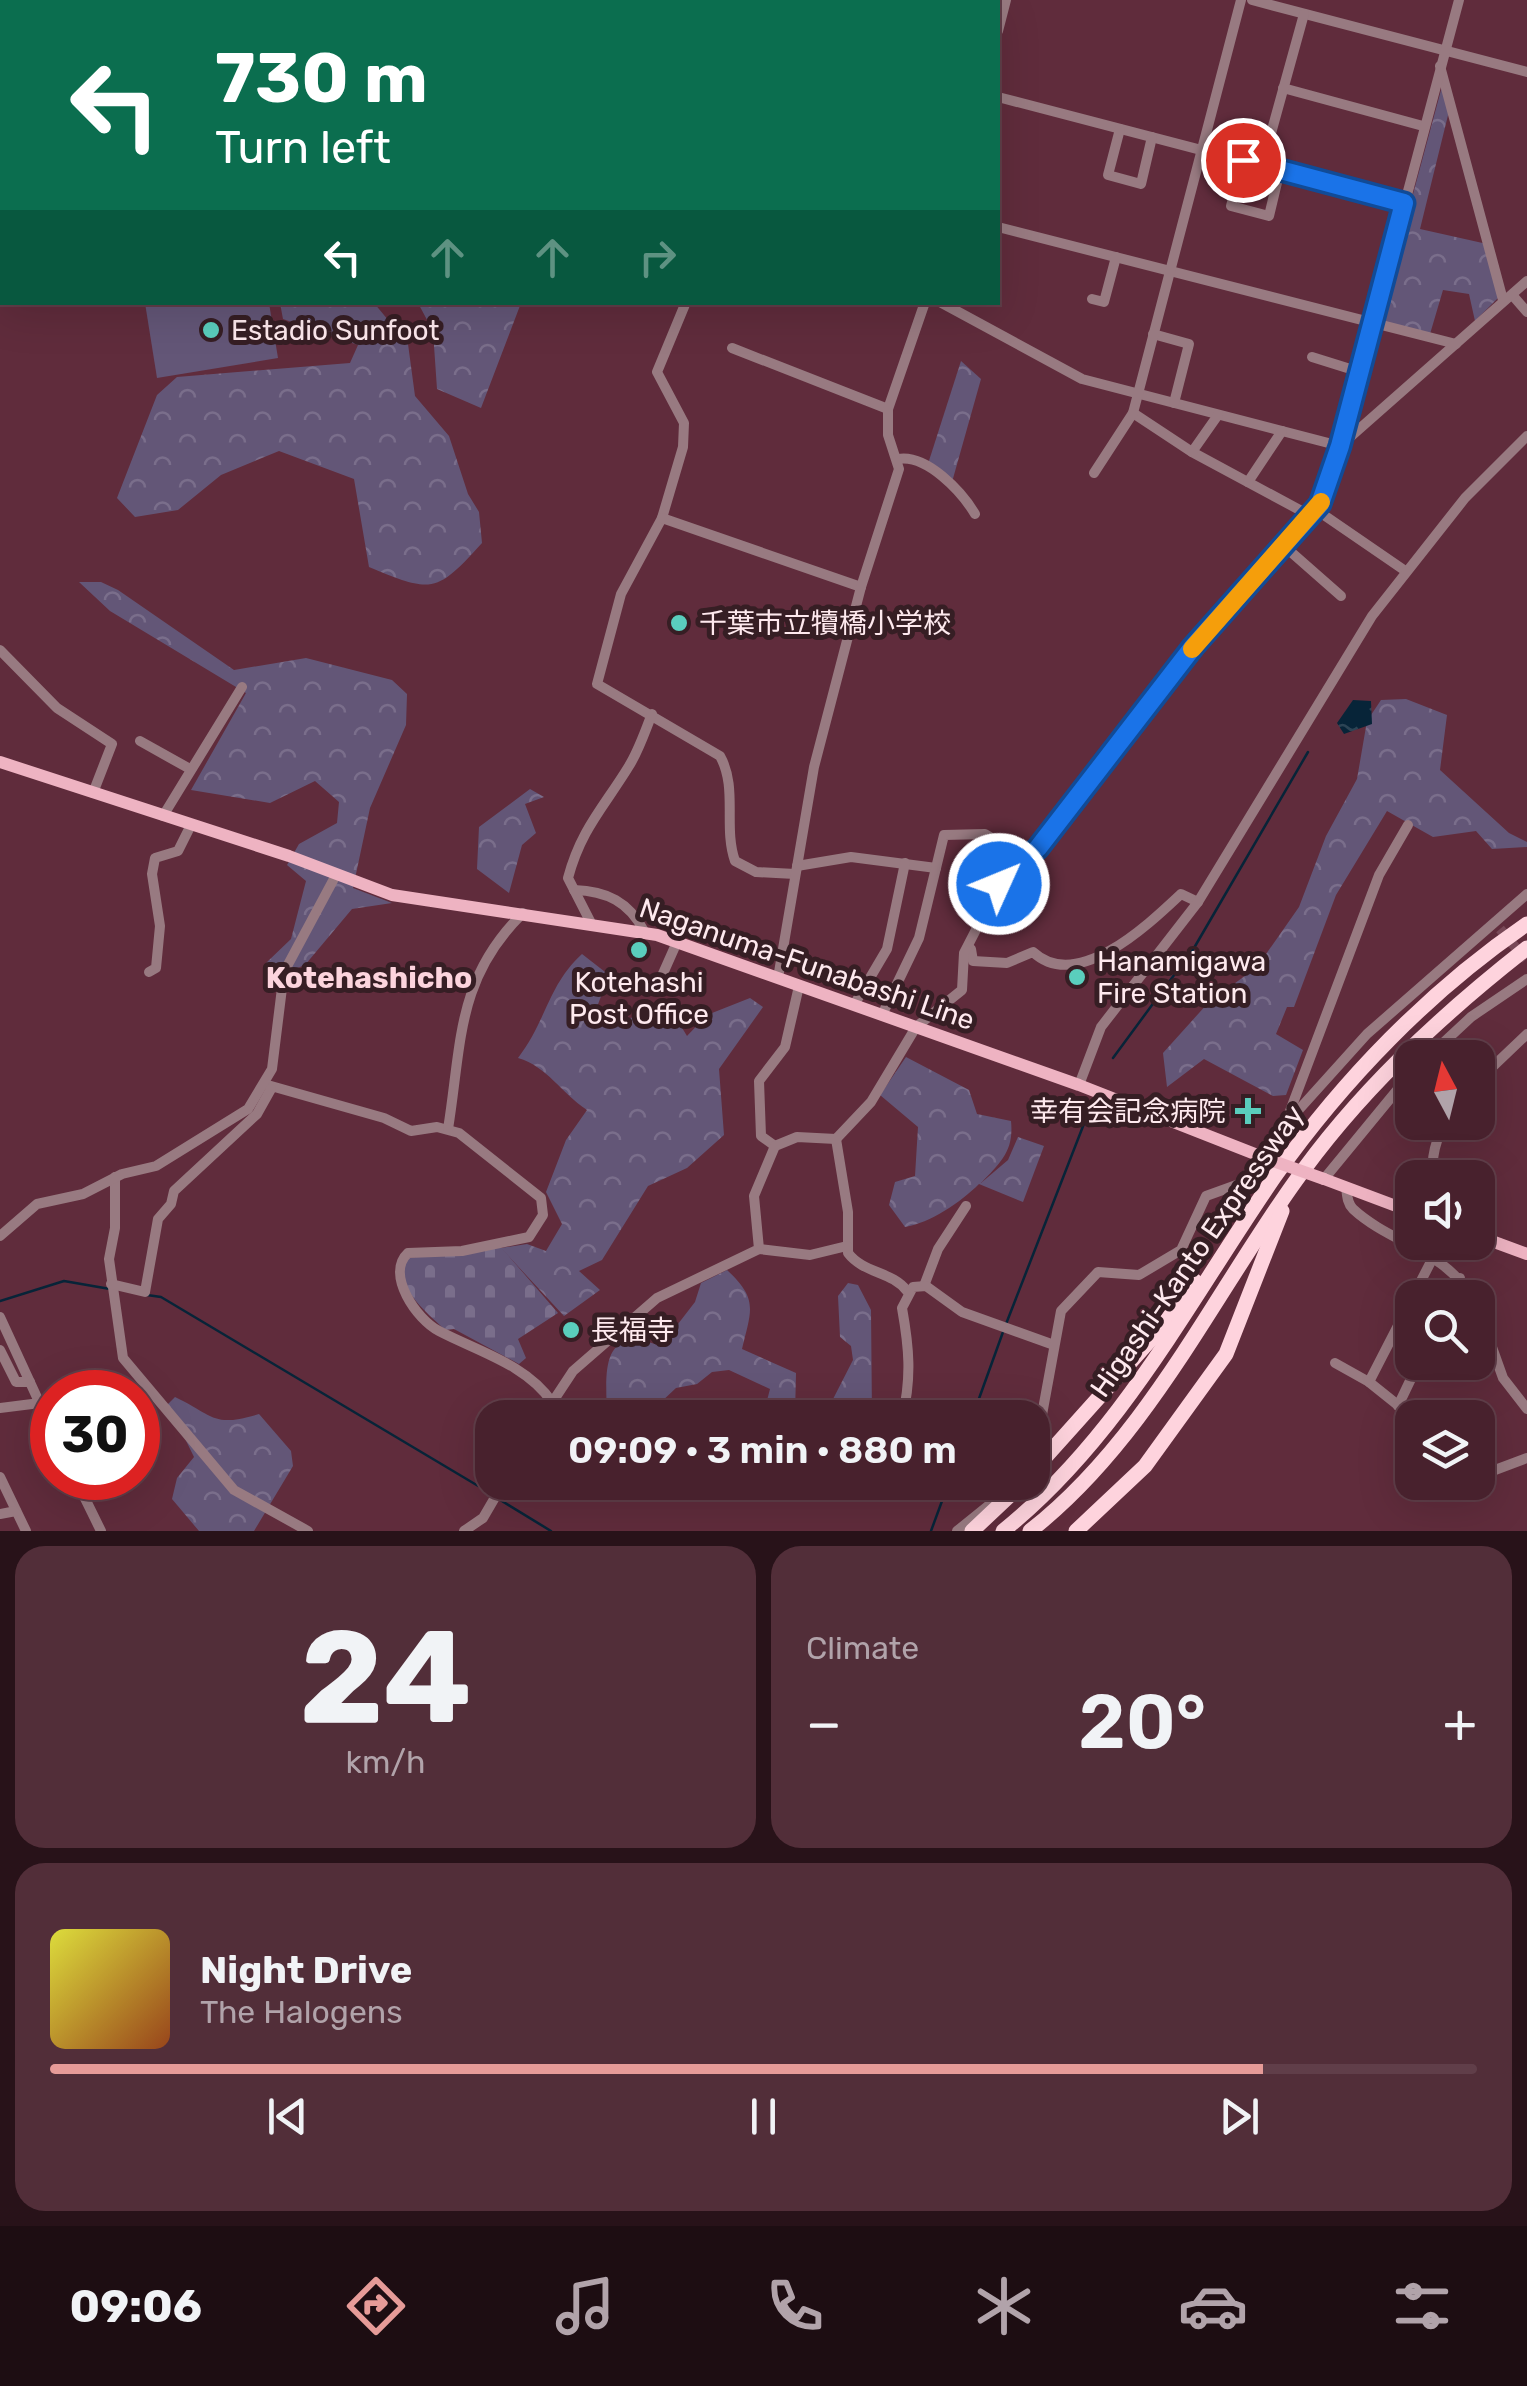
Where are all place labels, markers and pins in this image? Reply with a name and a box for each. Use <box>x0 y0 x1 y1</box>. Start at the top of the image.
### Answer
pin <box>1201 118 1286 203</box>
place label: Estadio Sunfoot <box>231 314 440 347</box>
marker: Estadio Sunfoot <box>200 319 222 341</box>
place label: 千葉市立犢橋小学校 <box>699 607 951 640</box>
marker: 千葉市立犢橋小学校 <box>668 612 690 634</box>
marker: Kotehashi Post Office <box>628 939 650 961</box>
place label: Hanamigawa Fire Station <box>1097 945 1266 1010</box>
place label: Kotehashi Post Office <box>569 966 709 1031</box>
marker: Hanamigawa Fire Station <box>1066 966 1088 988</box>
place label: 幸有会記念病院 <box>1030 1095 1226 1128</box>
marker: 幸有会記念病院 <box>1235 1098 1261 1124</box>
place label: 長福寺 <box>591 1314 675 1347</box>
marker: 長福寺 <box>560 1319 582 1341</box>

